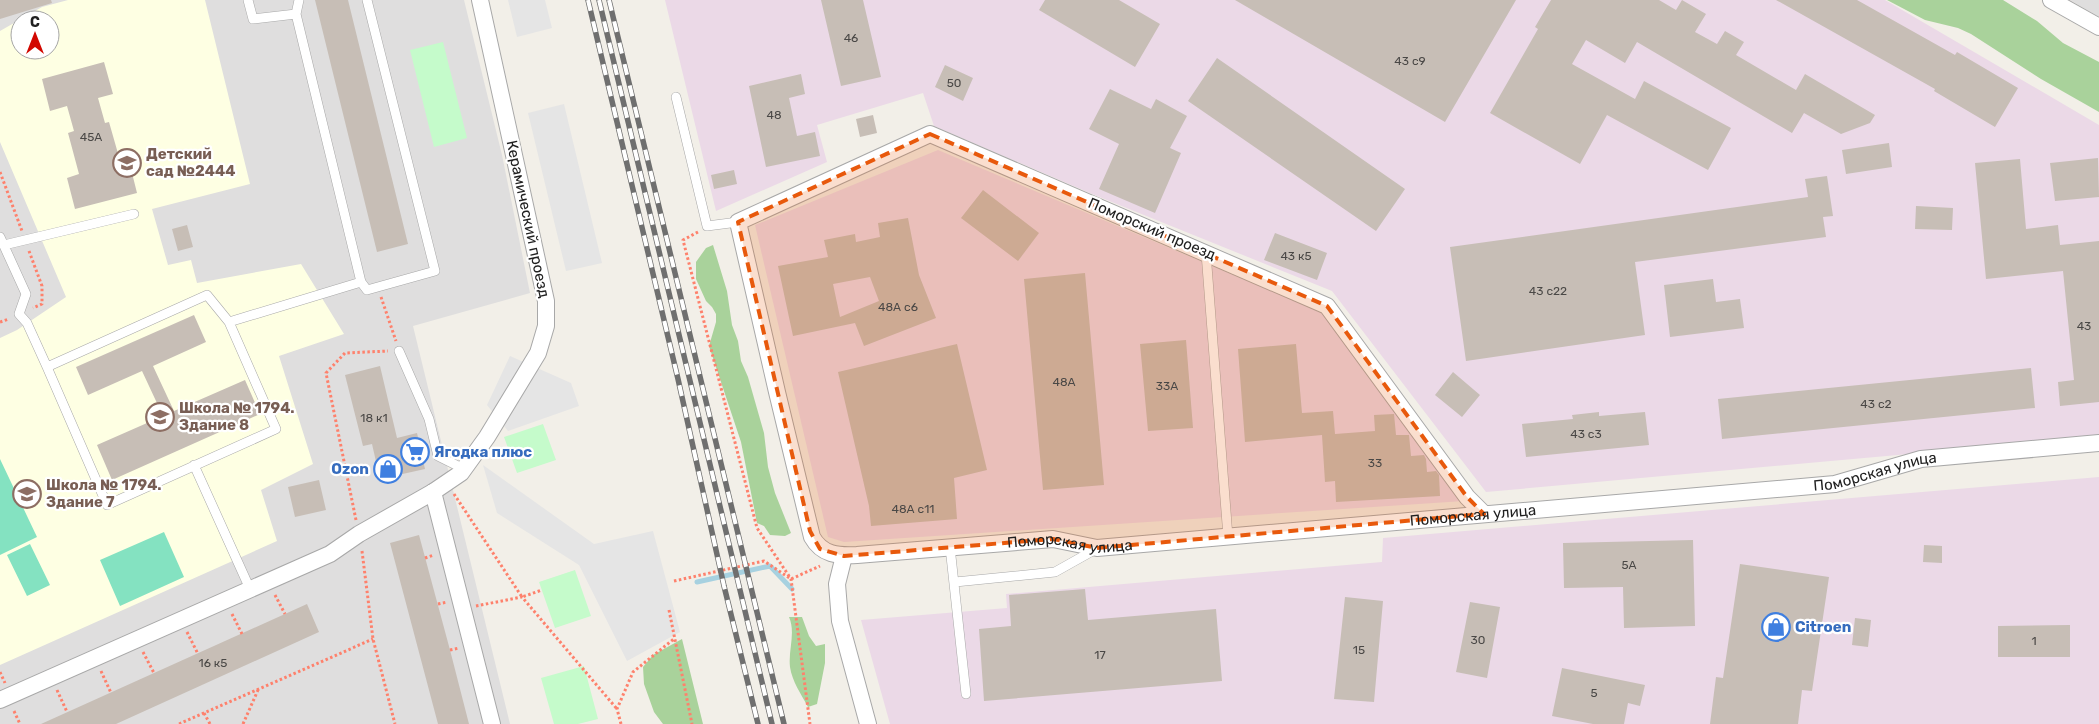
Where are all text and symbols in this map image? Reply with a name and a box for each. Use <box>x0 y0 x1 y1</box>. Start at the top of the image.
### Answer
north arrow <box>10 10 60 60</box>
text: С <box>30 14 40 31</box>
house number: 46 <box>844 31 858 45</box>
house number: 43 с9 <box>1394 54 1426 68</box>
house number: 50 <box>947 76 961 90</box>
house number: 48 <box>766 108 782 122</box>
house number: 45А <box>80 130 102 144</box>
street label: Керамический проезд <box>503 139 553 299</box>
place label: Детский сад №2444 <box>146 145 235 180</box>
school or university icon: Детский сад №2444 <box>112 148 142 178</box>
street label: Поморский проезд <box>1085 194 1219 264</box>
house number: 43 к5 <box>1280 249 1312 263</box>
house number: 43 с22 <box>1529 284 1567 298</box>
house number: 48А с6 <box>878 300 918 314</box>
house number: 43 <box>2077 319 2091 333</box>
house number: 48А <box>1052 375 1076 389</box>
house number: 33А <box>1156 379 1178 393</box>
house number: 43 с2 <box>1860 397 1892 411</box>
place label: Школа № 1794. Здание 8 <box>179 399 295 434</box>
school or university icon: Школа № 1794. Здание 8 <box>145 402 175 432</box>
house number: 18 к1 <box>360 411 388 425</box>
house number: 43 с3 <box>1570 427 1602 441</box>
supermarket icon: Ягодка плюс <box>400 437 430 467</box>
place label: Ягодка плюс <box>434 443 532 461</box>
street label: Поморская улица <box>1813 449 1937 495</box>
shop icon: Ozon <box>373 454 403 484</box>
house number: 33 <box>1368 456 1382 470</box>
place label: Ozon <box>331 460 369 478</box>
place label: Школа № 1794. Здание 7 <box>46 476 162 511</box>
school or university icon: Школа № 1794. Здание 7 <box>12 479 42 509</box>
street label: Поморская улица <box>1409 501 1537 530</box>
house number: 48А с11 <box>892 502 934 516</box>
street label: Поморская улица <box>1006 530 1133 557</box>
house number: 5А <box>1621 558 1637 572</box>
shop icon: Citroen <box>1761 612 1791 642</box>
place label: Citroen <box>1795 618 1851 636</box>
house number: 30 <box>1471 633 1485 647</box>
house number: 1 <box>2031 634 2037 648</box>
house number: 15 <box>1353 643 1365 657</box>
house number: 17 <box>1094 648 1106 662</box>
house number: 16 к5 <box>199 656 227 670</box>
house number: 5 <box>1590 686 1598 700</box>

